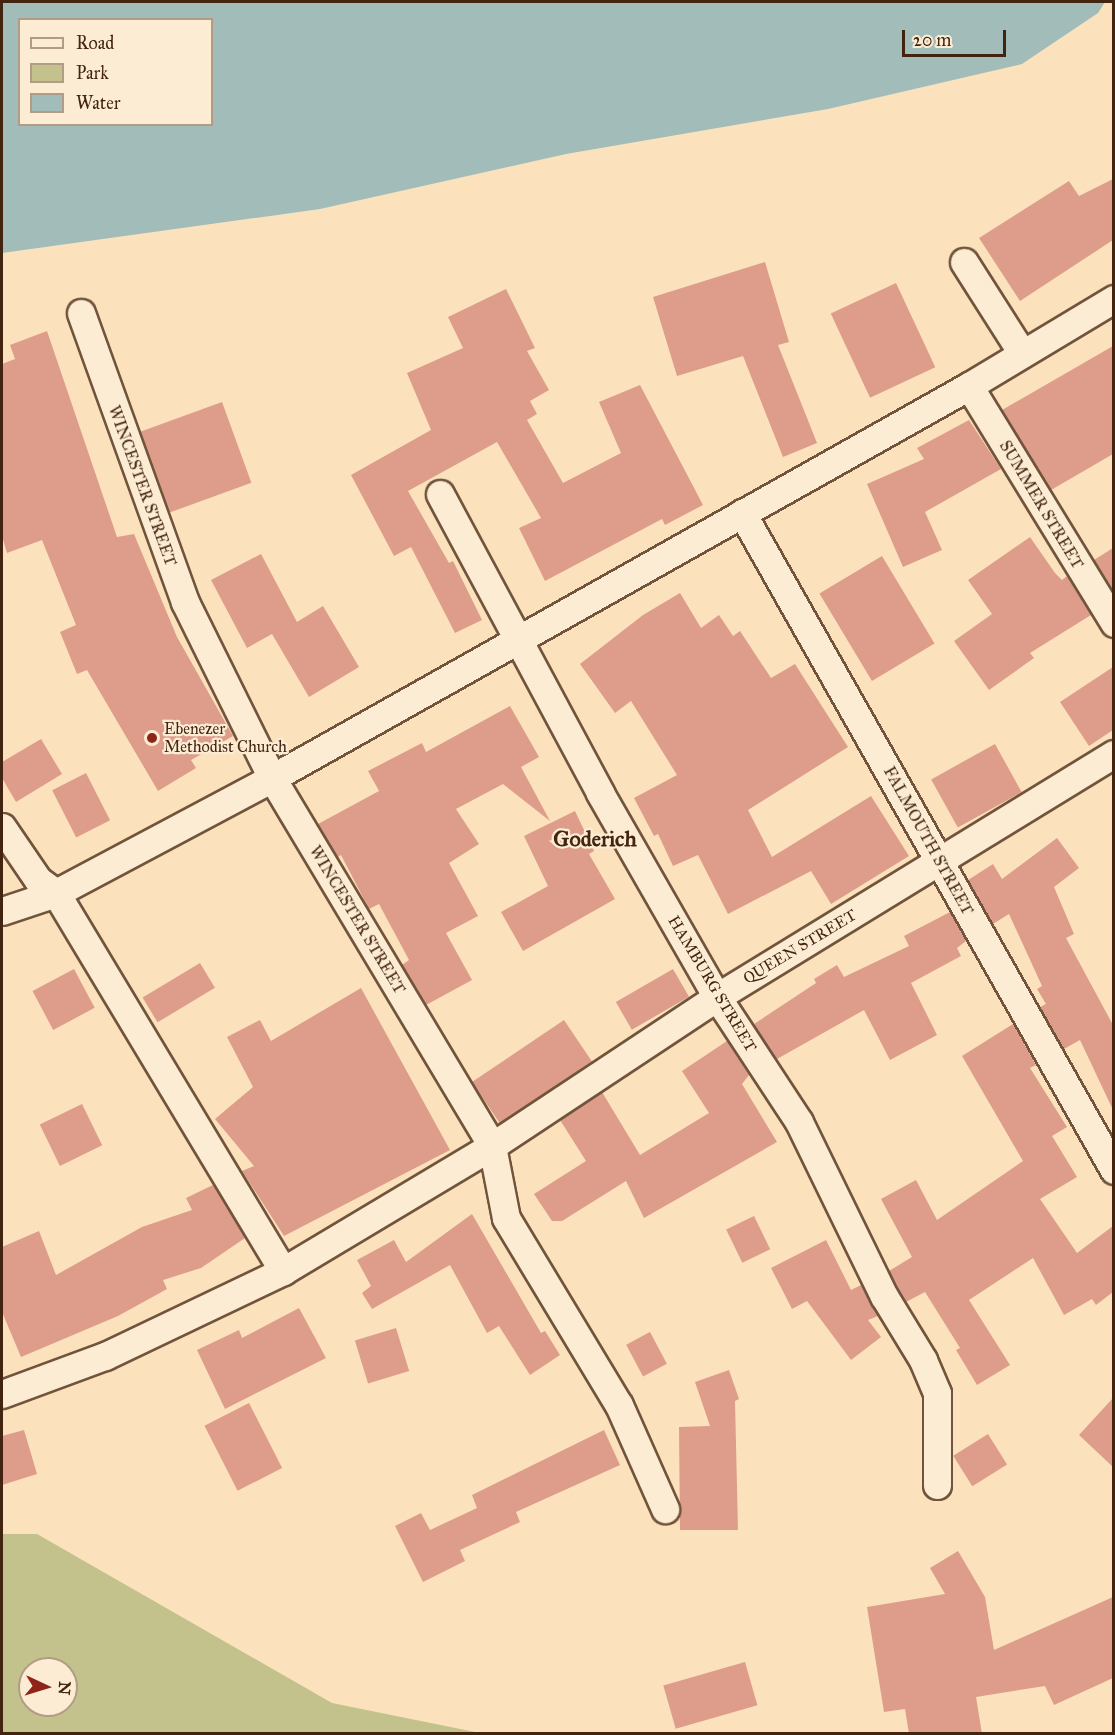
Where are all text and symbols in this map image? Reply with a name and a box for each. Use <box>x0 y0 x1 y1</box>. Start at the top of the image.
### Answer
legend <box>18 18 213 126</box>
scale bar <box>905 18 1008 56</box>
text: 20 m <box>913 29 951 51</box>
text: Road <box>76 32 114 54</box>
text: Park <box>76 62 109 84</box>
text: Water <box>76 92 120 114</box>
street label: WINCESTER STREET <box>104 403 180 569</box>
street label: SUMMER STREET <box>995 437 1087 573</box>
place label: Ebenezer Methodist Church <box>164 719 287 757</box>
marker: Ebenezer Methodist Church <box>145 731 159 745</box>
street label: FALMOUTH STREET <box>879 763 977 919</box>
district label: Goderich <box>553 826 637 852</box>
street label: WINCESTER STREET <box>305 842 409 998</box>
street label: QUEEN STREET <box>740 906 860 988</box>
street label: HAMBURG STREET <box>664 912 760 1056</box>
north arrow <box>18 1657 78 1717</box>
text: N <box>55 1681 74 1696</box>

